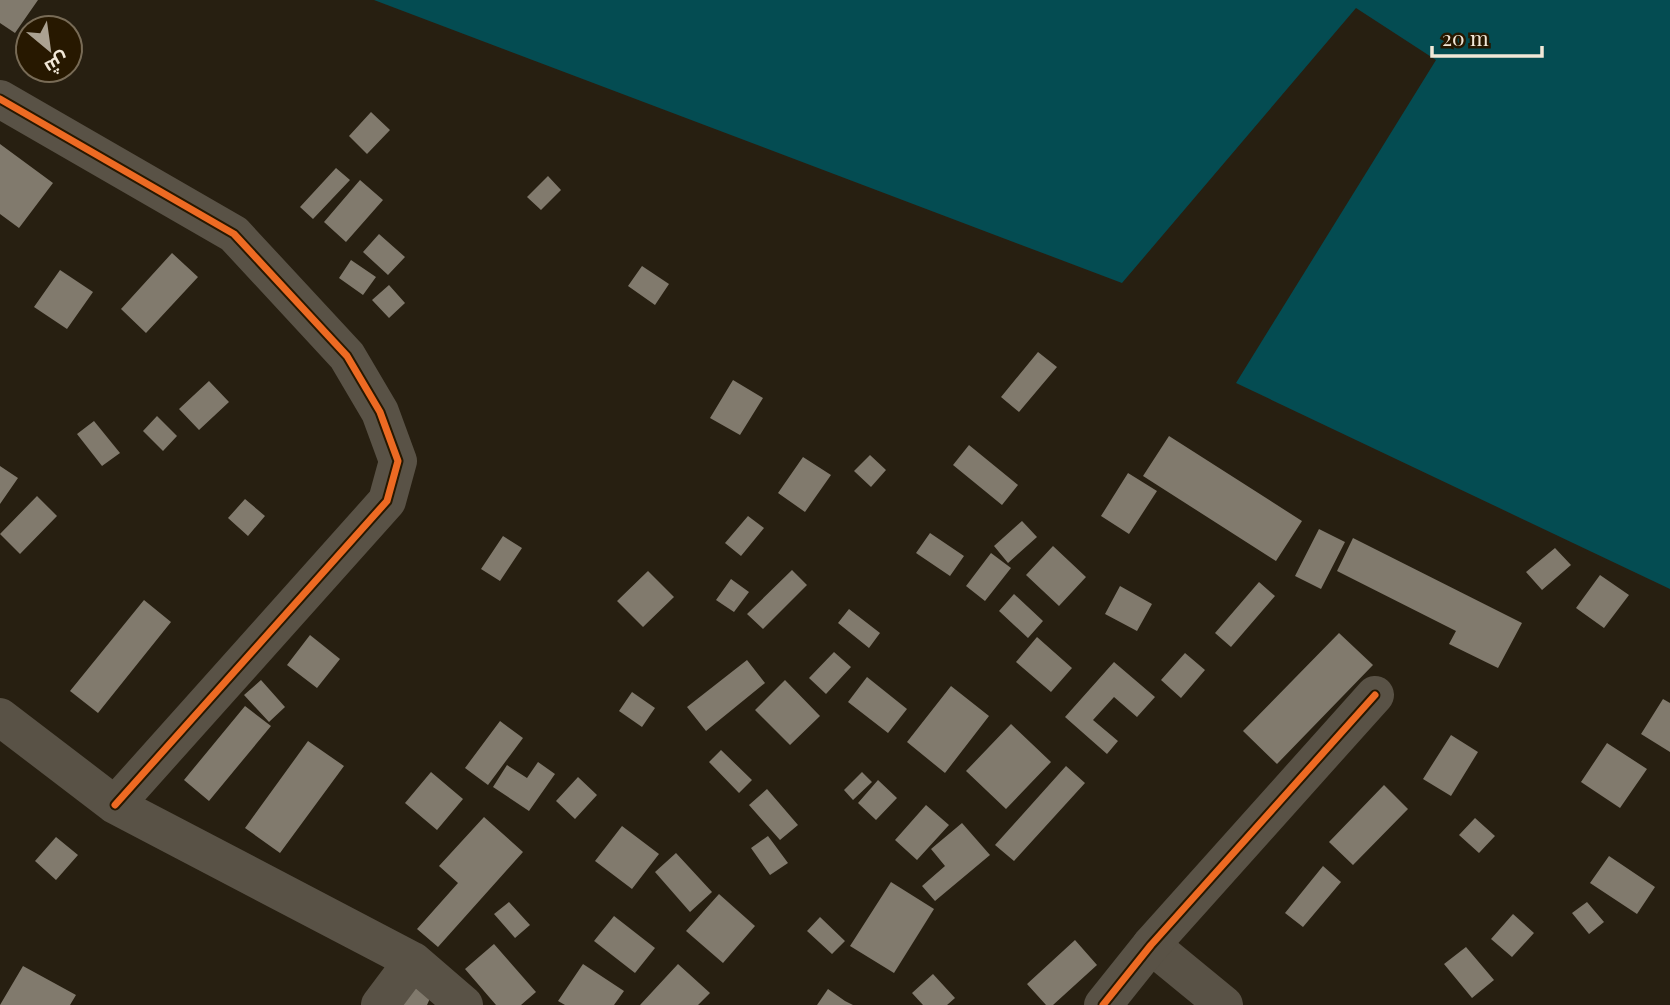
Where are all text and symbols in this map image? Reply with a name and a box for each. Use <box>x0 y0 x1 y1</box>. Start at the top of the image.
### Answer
north arrow <box>14 14 84 84</box>
scale bar <box>1432 14 1542 58</box>
text: 20 m <box>1442 23 1489 51</box>
text: ش <box>41 47 75 82</box>

